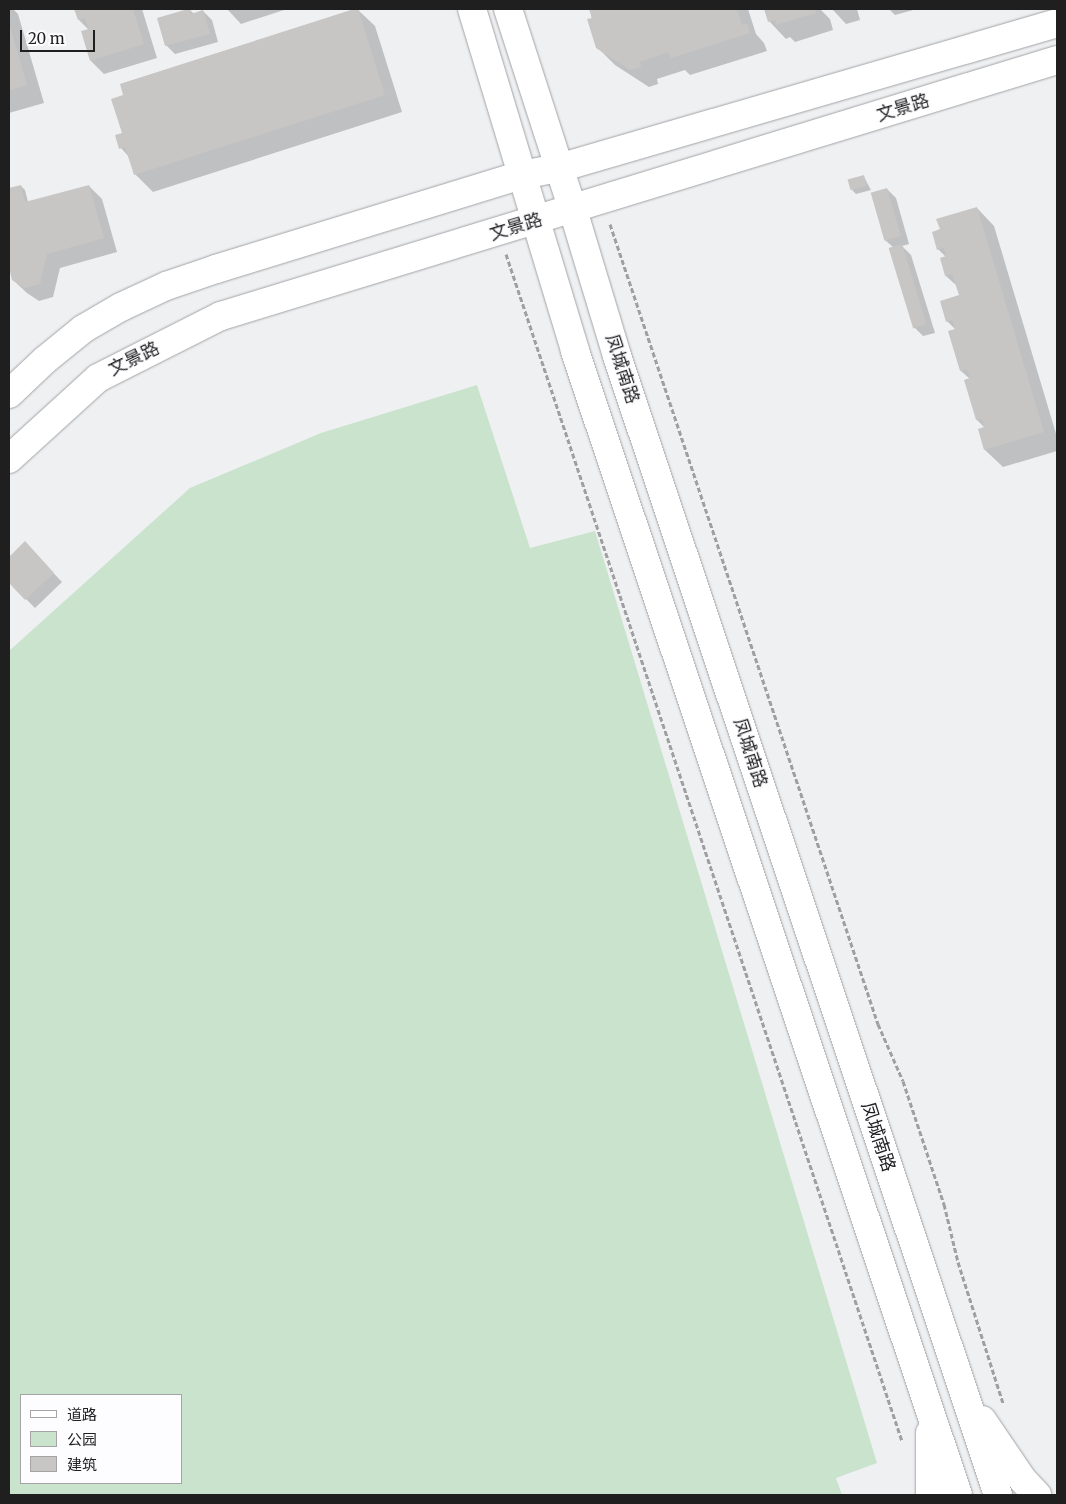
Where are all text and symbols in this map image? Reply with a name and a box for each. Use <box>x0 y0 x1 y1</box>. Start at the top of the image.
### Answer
scale bar <box>22 20 98 52</box>
text: 20 m <box>28 29 65 48</box>
street label: 文景路 <box>874 90 932 126</box>
street label: 文景路 <box>487 209 545 245</box>
street label: 凤城南路 <box>601 331 643 407</box>
street label: 文景路 <box>105 337 163 381</box>
street label: 凤城南路 <box>729 715 771 791</box>
street label: 凤城南路 <box>857 1099 899 1175</box>
legend <box>20 1394 182 1484</box>
text: 道路 <box>67 1405 97 1424</box>
text: 公园 <box>67 1430 97 1449</box>
text: 建筑 <box>67 1455 97 1474</box>

